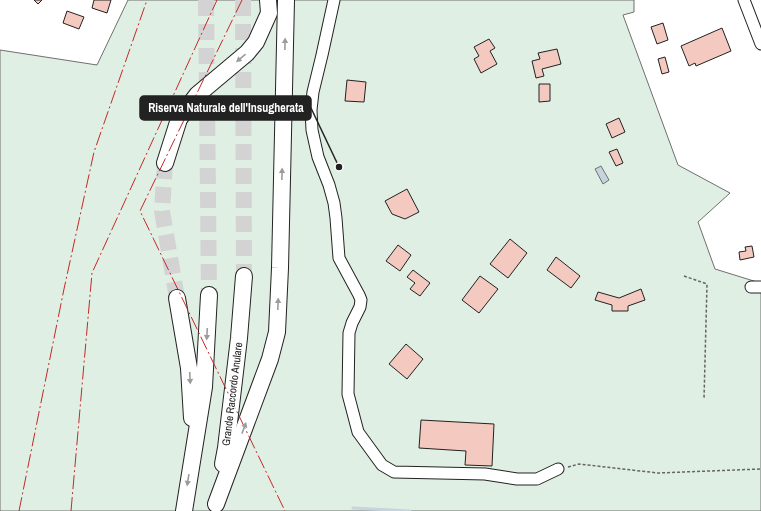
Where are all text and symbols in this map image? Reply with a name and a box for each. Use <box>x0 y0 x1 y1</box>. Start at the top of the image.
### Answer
one-way arrow <box>282 37 288 50</box>
one-way arrow <box>236 54 246 63</box>
callout: Riserva Naturale dell'Insugherata <box>140 96 311 120</box>
text: Riserva Naturale dell'Insugherata <box>148 100 304 116</box>
one-way arrow <box>279 167 285 180</box>
one-way arrow <box>275 298 282 310</box>
one-way arrow <box>203 328 210 340</box>
street label: Grande Raccordo Anulare <box>219 341 245 447</box>
one-way arrow <box>186 372 193 384</box>
one-way arrow <box>242 422 248 434</box>
one-way arrow <box>185 474 191 486</box>

